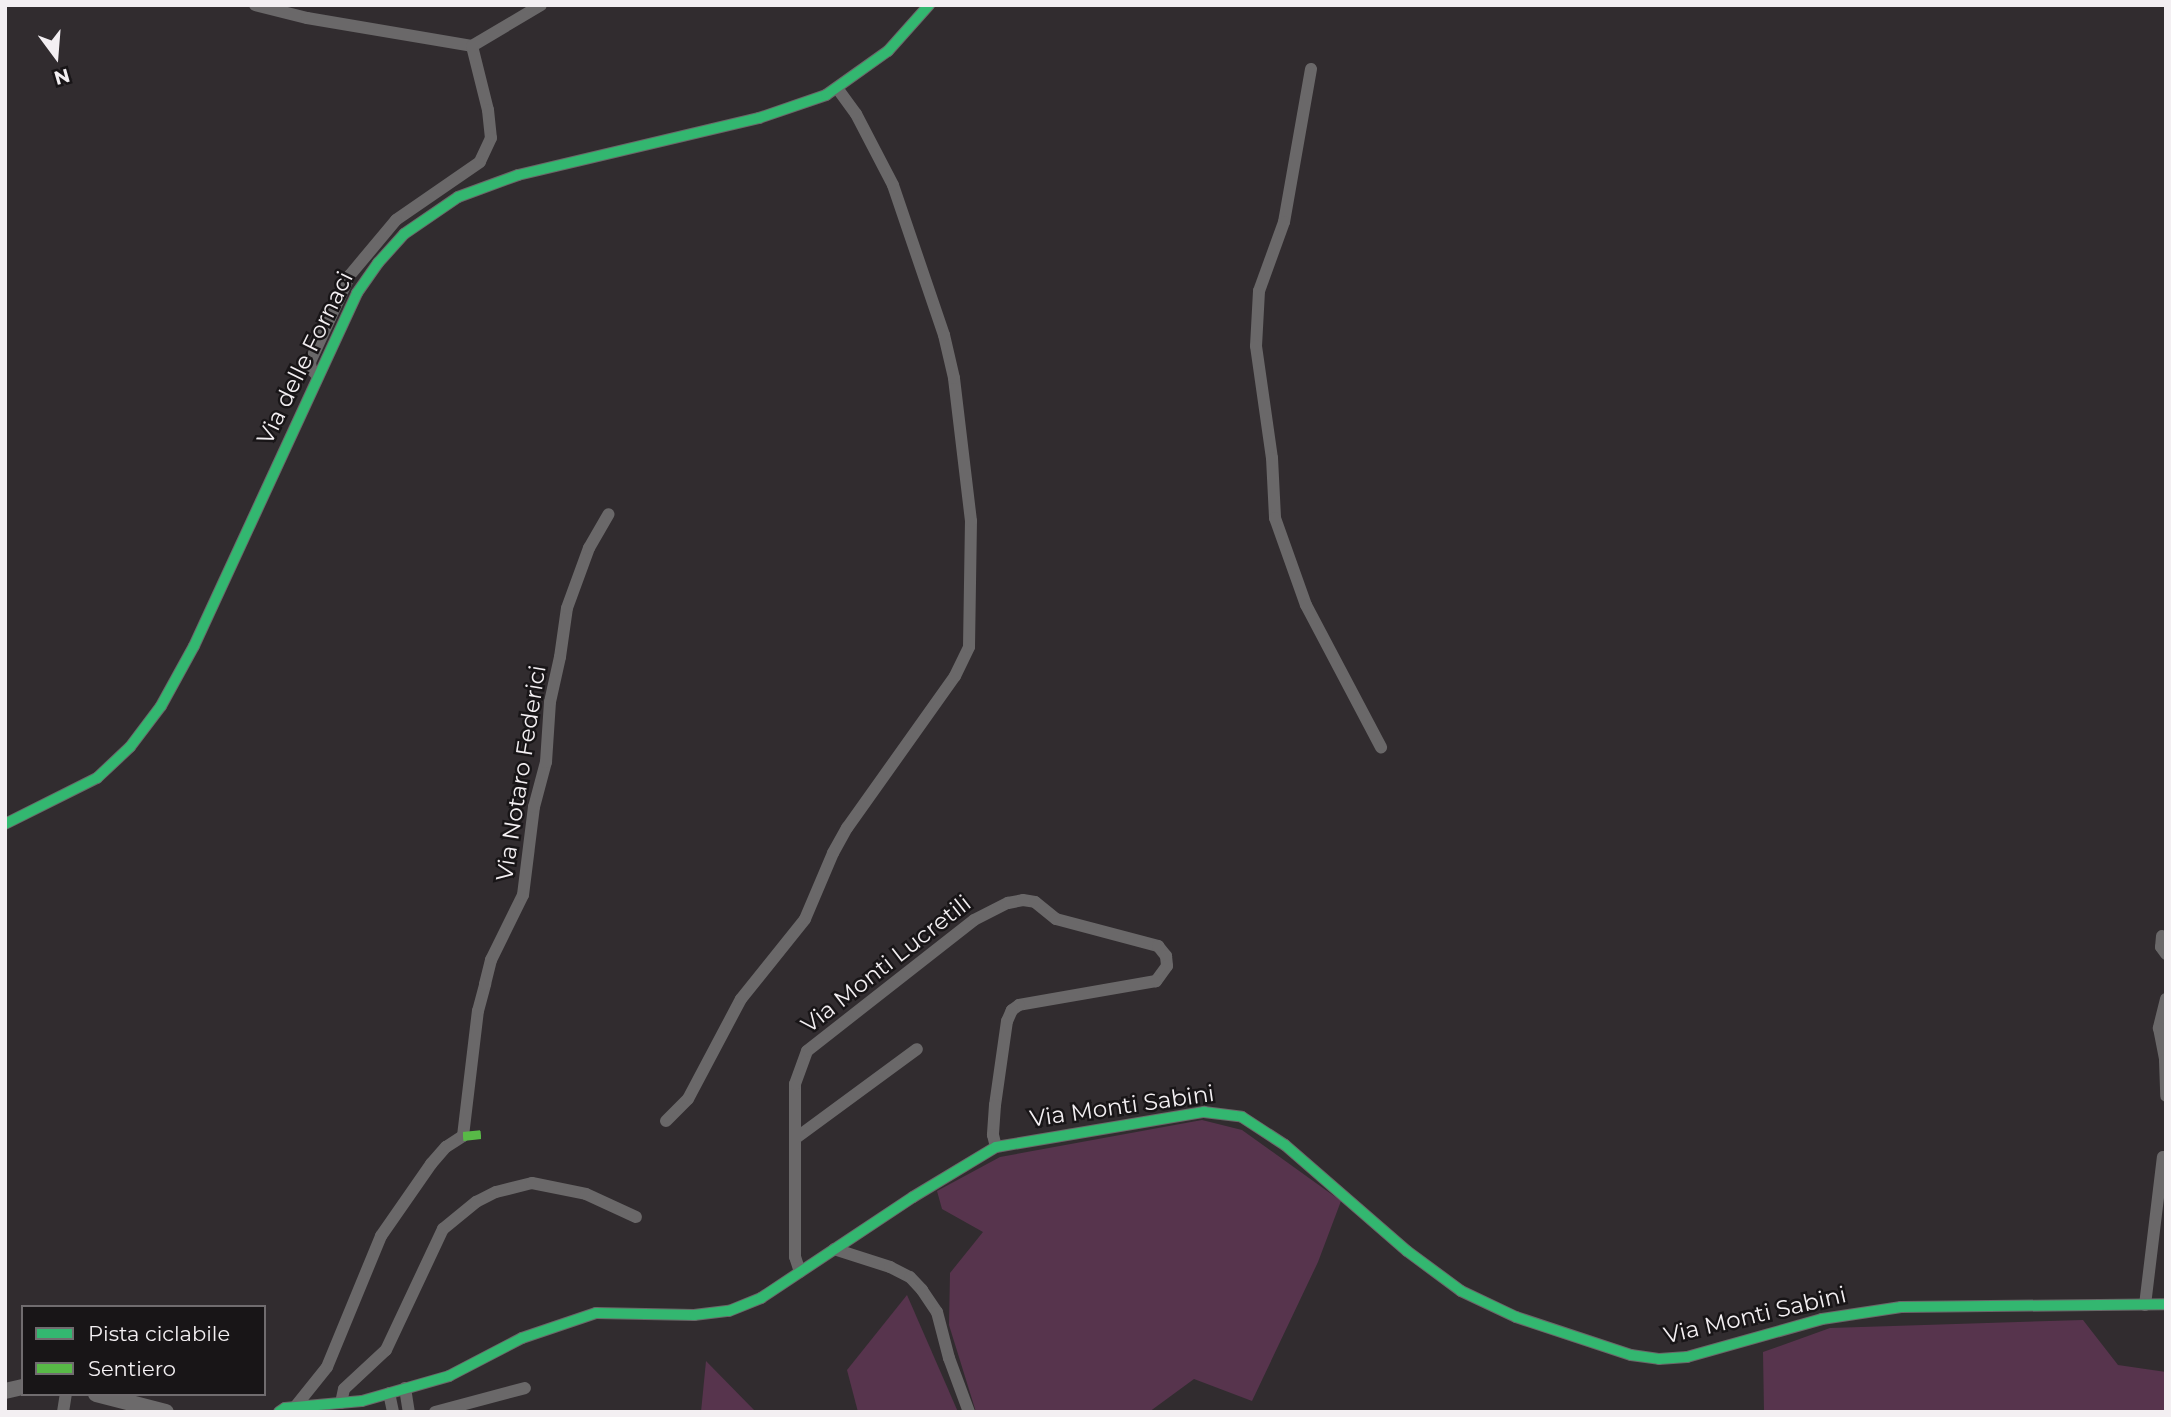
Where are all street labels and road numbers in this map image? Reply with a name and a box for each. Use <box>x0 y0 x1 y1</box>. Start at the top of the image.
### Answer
street label: Via delle Fornaci <box>251 267 359 449</box>
street label: Via Notaro Federici <box>490 663 552 883</box>
street label: Via Monti Lucretili <box>796 889 976 1039</box>
street label: Via Monti Sabini <box>1028 1079 1216 1133</box>
street label: Via Monti Sabini <box>1661 1281 1849 1349</box>

